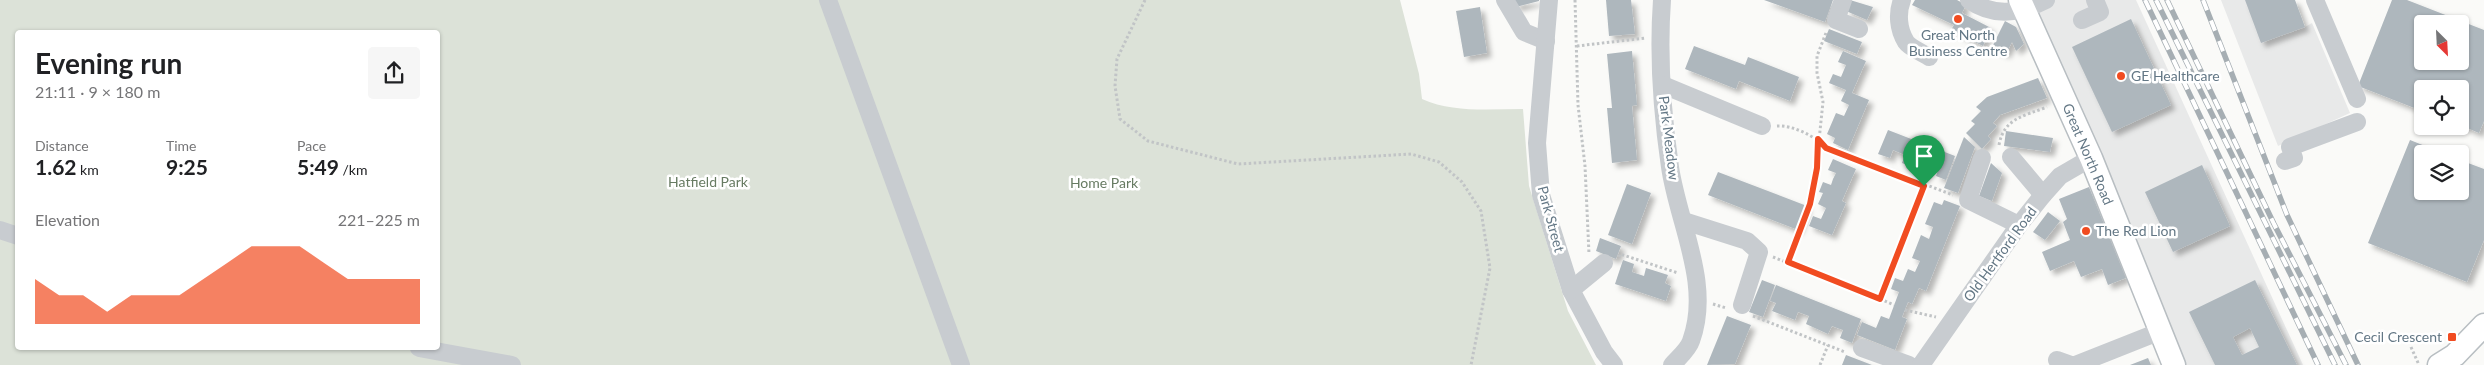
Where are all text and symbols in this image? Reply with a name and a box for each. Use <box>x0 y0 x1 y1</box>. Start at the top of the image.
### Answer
marker: Great North Business Centre <box>1952 13 1964 25</box>
north arrow <box>2414 15 2469 70</box>
map controls <box>2414 15 2469 200</box>
place label: Great North Business Centre <box>1909 26 2007 59</box>
text: Evening run <box>35 46 182 80</box>
button: share <box>368 47 420 99</box>
place label: GE Healthcare <box>2131 67 2220 84</box>
marker: GE Healthcare <box>2115 70 2127 82</box>
button: locate <box>2414 80 2469 135</box>
text: 21:11 · 9 × 180 m <box>35 82 160 101</box>
street label: Park Meadow <box>1656 95 1683 181</box>
street label: Great North Road <box>2059 100 2118 207</box>
pin <box>1903 135 1945 186</box>
text: Distance <box>35 137 89 154</box>
text: Time <box>166 137 197 154</box>
text: Pace <box>297 137 326 154</box>
icon: arrive <box>1910 142 1938 170</box>
button: layers <box>2414 145 2469 200</box>
text: 1.62 <box>35 154 77 179</box>
text: 9:25 <box>166 154 208 179</box>
text: 5:49 <box>297 154 339 179</box>
text: km <box>77 161 99 178</box>
text: /km <box>339 161 368 178</box>
park label: Hatfield Park <box>668 173 749 190</box>
park label: Home Park <box>1070 174 1139 191</box>
street label: Park Street <box>1534 184 1568 254</box>
street label: Old Hertford Road <box>1959 203 2040 305</box>
text: Elevation <box>35 210 100 229</box>
text: 221–225 m <box>338 210 420 229</box>
place label: The Red Lion <box>2096 222 2176 239</box>
marker: The Red Lion <box>2080 225 2092 237</box>
place label: Cecil Crescent <box>2354 328 2442 345</box>
marker: Cecil Crescent <box>2446 331 2458 343</box>

